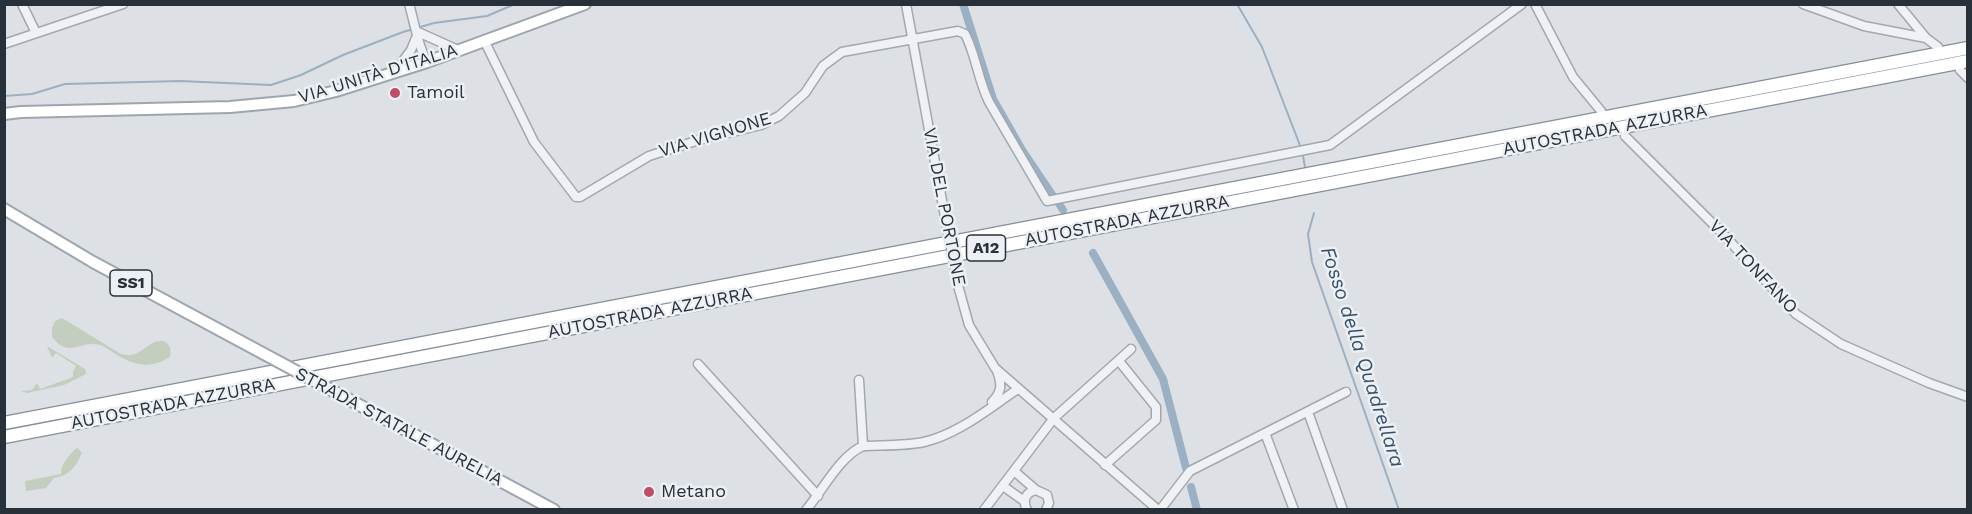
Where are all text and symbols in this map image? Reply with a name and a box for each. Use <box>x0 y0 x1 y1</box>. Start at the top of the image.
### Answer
street label: VIA UNITÀ D'ITALIA <box>296 40 460 108</box>
place label: Tamoil <box>407 82 464 104</box>
marker: Tamoil <box>388 86 402 100</box>
street label: AUTOSTRADA AZZURRA <box>1501 100 1709 160</box>
street label: VIA VIGNONE <box>656 108 774 162</box>
street label: VIA DEL PORTONE <box>918 126 970 288</box>
street label: AUTOSTRADA AZZURRA <box>1023 191 1231 251</box>
street label: VIA TONFANO <box>1704 216 1802 318</box>
road number: A12 <box>966 235 1006 261</box>
water label: Fosso della Quadrellara <box>1315 244 1409 470</box>
road number: SS1 <box>110 270 152 296</box>
street label: AUTOSTRADA AZZURRA <box>546 283 754 343</box>
street label: STRADA STATALE AURELIA <box>292 363 506 491</box>
street label: AUTOSTRADA AZZURRA <box>69 374 277 434</box>
place label: Metano <box>661 481 726 503</box>
marker: Metano <box>642 485 656 499</box>

